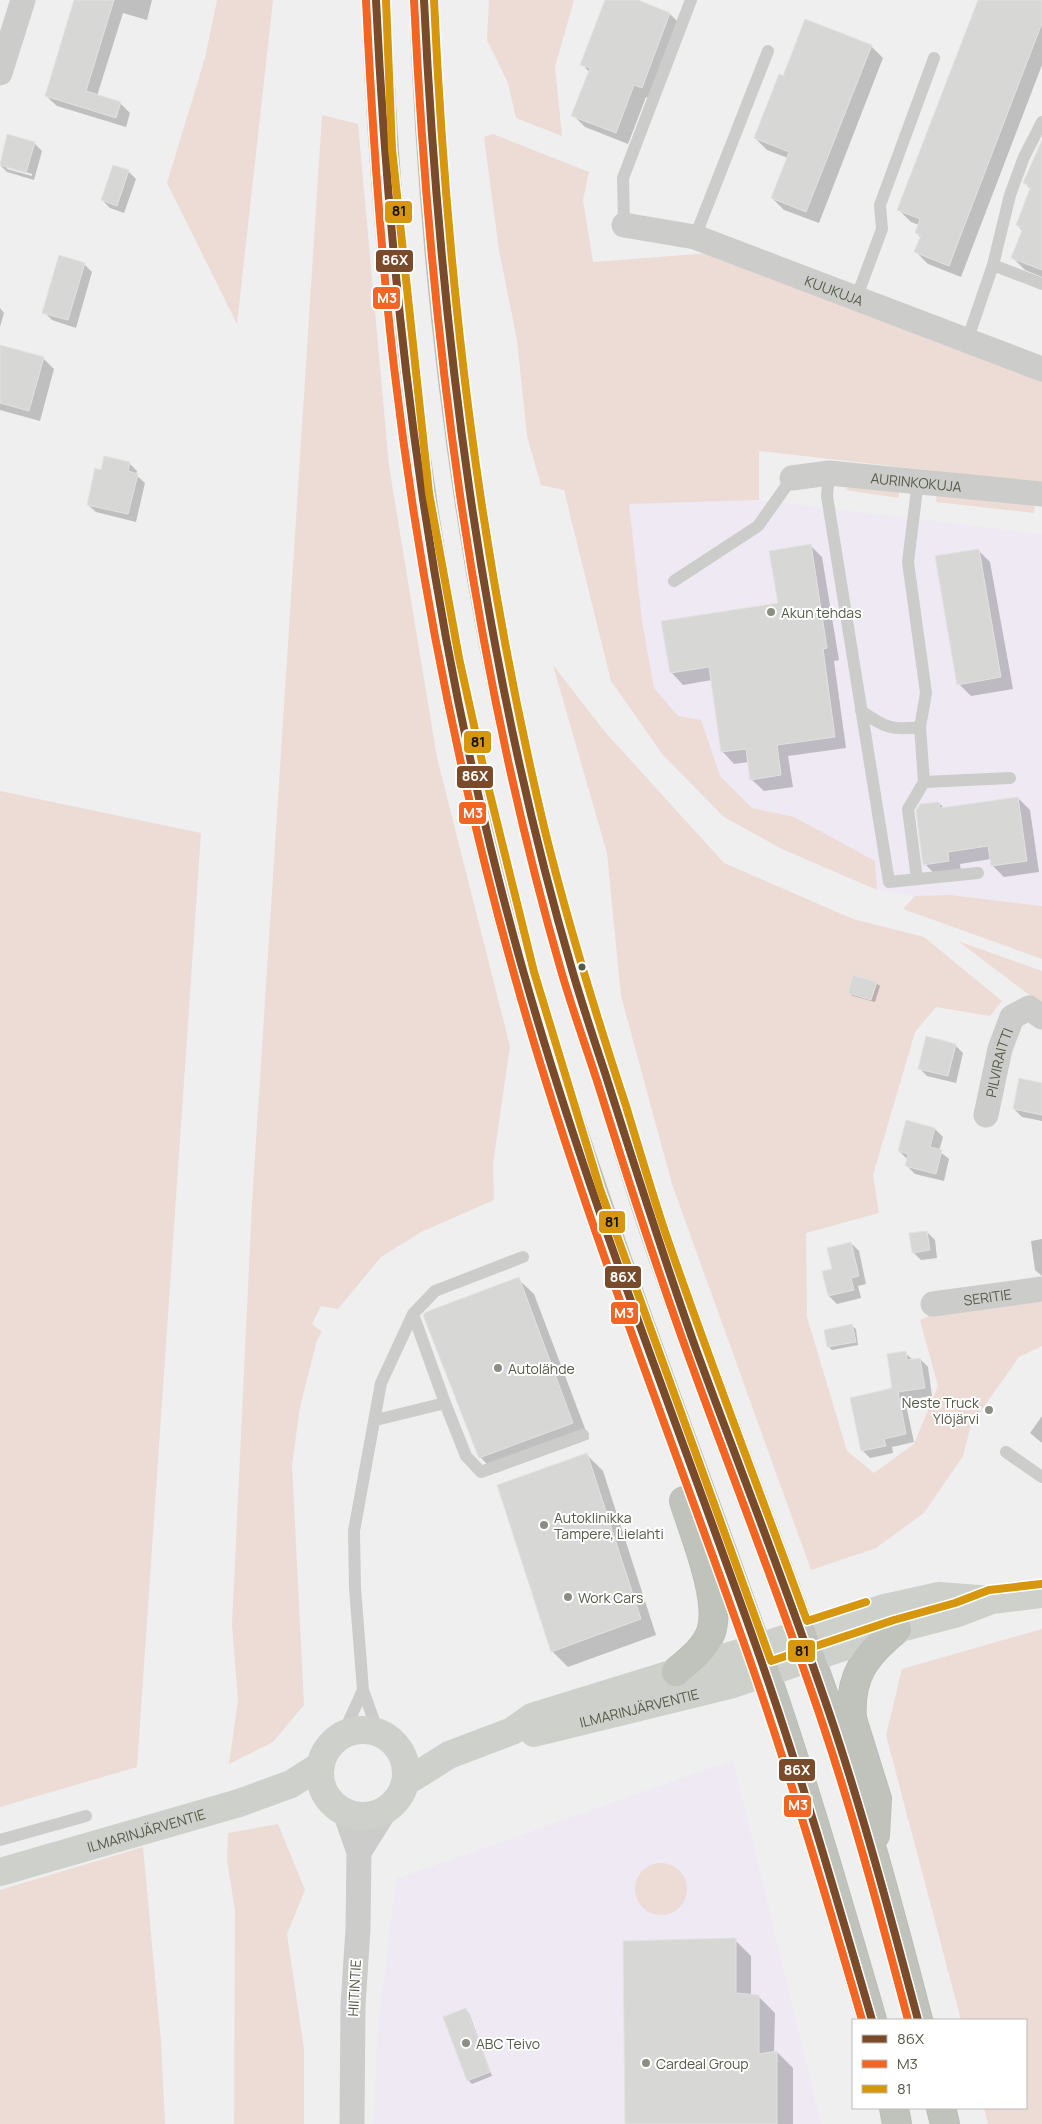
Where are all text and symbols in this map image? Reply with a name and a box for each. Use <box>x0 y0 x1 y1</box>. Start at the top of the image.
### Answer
line badge: 81 <box>384 200 413 224</box>
text: 81 <box>392 201 406 220</box>
line badge: 86X <box>375 249 414 273</box>
text: 86X <box>382 250 409 269</box>
street label: KUUKUJA <box>802 270 866 310</box>
line badge: M3 <box>372 286 401 310</box>
text: M3 <box>377 288 397 307</box>
street label: AURINKOKUJA <box>870 468 963 496</box>
place label: Akun tehdas <box>781 603 862 622</box>
marker: Akun tehdas <box>765 606 777 618</box>
line badge: 81 <box>463 730 492 754</box>
text: 81 <box>471 732 485 751</box>
line badge: 86X <box>456 765 494 789</box>
text: 86X <box>462 766 489 785</box>
line badge: M3 <box>458 801 487 825</box>
text: M3 <box>463 803 483 822</box>
unlabelled marker <box>577 962 587 972</box>
street label: PILVIRAITTI <box>981 1025 1017 1099</box>
line badge: 81 <box>598 1210 626 1234</box>
text: 81 <box>605 1212 619 1231</box>
line badge: 86X <box>604 1265 642 1289</box>
text: 86X <box>610 1267 637 1286</box>
street label: SERITIE <box>962 1284 1013 1309</box>
line badge: M3 <box>610 1301 639 1325</box>
text: M3 <box>614 1303 634 1322</box>
place label: Autolähde <box>508 1359 575 1378</box>
marker: Autolähde <box>492 1362 504 1374</box>
place label: Neste Truck Ylöjärvi <box>902 1393 980 1428</box>
marker: Neste Truck Ylöjärvi <box>983 1404 995 1416</box>
place label: Autoklinikka Tampere, Lielahti <box>554 1508 664 1543</box>
marker: Autoklinikka Tampere, Lielahti <box>538 1519 550 1531</box>
place label: Work Cars <box>578 1588 643 1607</box>
marker: Work Cars <box>562 1591 574 1603</box>
line badge: 81 <box>787 1639 816 1663</box>
text: 81 <box>795 1641 809 1660</box>
street label: ILMARINJÄRVENTIE <box>577 1684 701 1731</box>
line badge: 86X <box>778 1758 816 1782</box>
text: 86X <box>784 1760 811 1779</box>
line badge: M3 <box>783 1794 812 1818</box>
text: M3 <box>788 1795 808 1814</box>
street label: ILMARINJÄRVENTIE <box>85 1804 207 1856</box>
street label: HIITINTIE <box>343 1959 365 2017</box>
legend <box>852 2019 1027 2109</box>
text: 86X <box>897 2028 924 2049</box>
place label: ABC Teivo <box>476 2034 540 2053</box>
marker: ABC Teivo <box>460 2037 472 2049</box>
text: M3 <box>897 2053 918 2074</box>
place label: Cardeal Group <box>656 2054 749 2073</box>
marker: Cardeal Group <box>640 2057 652 2069</box>
text: 81 <box>897 2078 912 2099</box>

